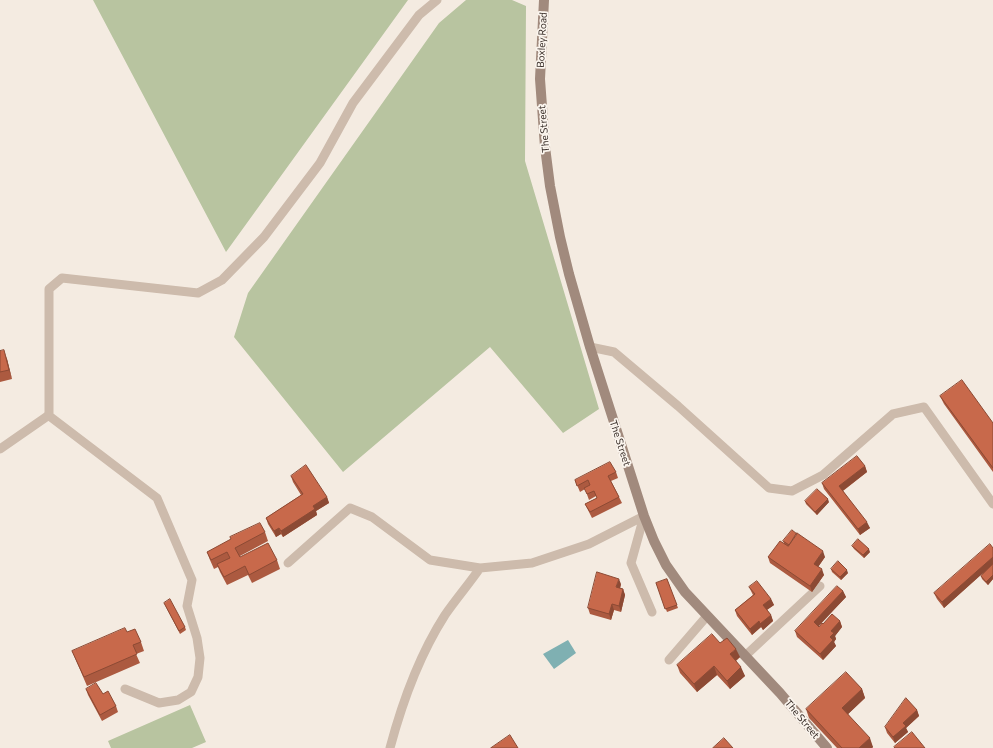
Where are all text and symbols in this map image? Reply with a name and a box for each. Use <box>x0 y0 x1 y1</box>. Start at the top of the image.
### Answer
street label: Boxley Road <box>535 12 549 68</box>
street label: The Street <box>536 105 552 153</box>
street label: The Street <box>607 419 633 467</box>
street label: The Street <box>782 697 822 741</box>

